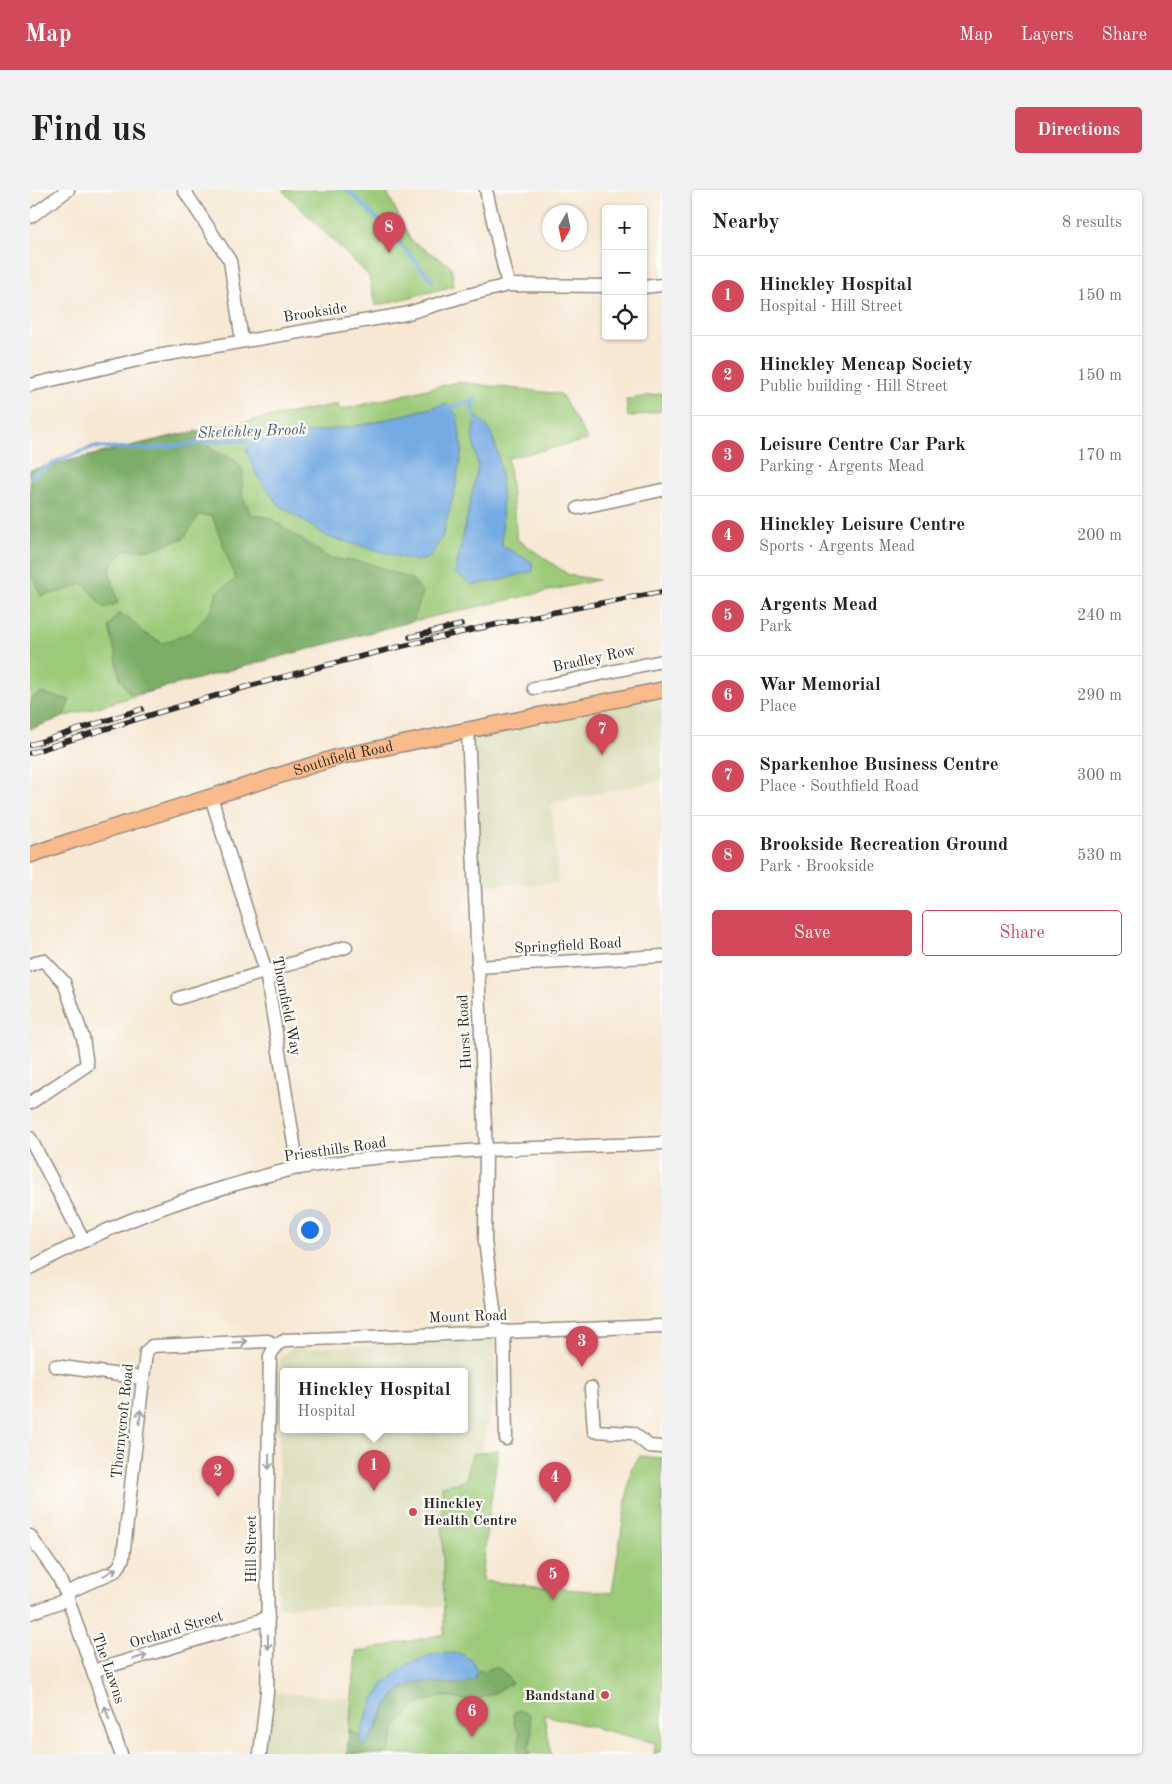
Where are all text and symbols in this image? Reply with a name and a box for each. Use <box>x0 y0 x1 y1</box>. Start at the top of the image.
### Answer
text: Map <box>25 23 72 47</box>
text: Map <box>959 26 993 44</box>
text: Layers <box>1021 26 1073 44</box>
text: Share <box>1101 26 1147 44</box>
button: Directions <box>1015 107 1142 153</box>
text: Find us <box>30 113 146 148</box>
north arrow <box>542 205 587 250</box>
map controls <box>602 205 647 340</box>
button: + <box>602 205 647 250</box>
pin: 8 <box>373 212 405 253</box>
text: Nearby <box>712 212 780 233</box>
text: 8 results <box>1062 215 1122 231</box>
button: − <box>602 250 647 295</box>
text: Hinckley Hospital <box>759 276 912 295</box>
text: 1 <box>723 288 733 304</box>
text: 150 m <box>1077 288 1122 304</box>
button: locate <box>602 295 647 340</box>
text: Hospital · Hill Street <box>759 299 903 315</box>
street label: Brookside <box>282 301 348 326</box>
text: Hinckley Mencap Society <box>759 356 973 375</box>
text: 2 <box>723 368 733 384</box>
text: 150 m <box>1077 368 1122 384</box>
text: Public building · Hill Street <box>759 379 948 395</box>
water label: Sketchley Brook <box>197 422 307 442</box>
text: Leisure Centre Car Park <box>759 436 966 455</box>
text: 3 <box>723 448 733 464</box>
text: 170 m <box>1077 448 1122 464</box>
text: Parking · Argents Mead <box>759 459 924 475</box>
text: Hinckley Leisure Centre <box>759 516 965 535</box>
text: 4 <box>723 528 733 544</box>
text: 200 m <box>1077 528 1122 544</box>
text: Sports · Argents Mead <box>759 539 915 555</box>
text: Argents Mead <box>759 596 878 615</box>
text: 5 <box>723 608 733 624</box>
text: 240 m <box>1077 608 1122 624</box>
text: Park <box>759 619 792 635</box>
street label: Bradley Row <box>551 643 638 676</box>
text: War Memorial <box>759 676 881 695</box>
text: 6 <box>723 688 733 704</box>
text: 290 m <box>1077 688 1122 704</box>
text: Place <box>759 699 796 715</box>
pin: 7 <box>586 714 618 755</box>
street label: Southfield Road <box>292 740 395 780</box>
text: Sparkenhoe Business Centre <box>759 756 999 775</box>
text: 7 <box>723 768 733 784</box>
text: 300 m <box>1077 768 1122 784</box>
text: Place · Southfield Road <box>759 779 919 795</box>
text: Brookside Recreation Ground <box>759 836 1008 855</box>
text: 8 <box>723 848 733 864</box>
text: 530 m <box>1077 848 1122 864</box>
text: Park · Brookside <box>759 859 874 875</box>
button: Save <box>712 910 912 956</box>
button: Share <box>922 910 1122 956</box>
street label: Springfield Road <box>514 936 622 957</box>
street label: Thornfield Way <box>268 955 303 1058</box>
street label: Hurst Road <box>456 994 475 1070</box>
street label: Priesthills Road <box>283 1136 388 1165</box>
your location <box>297 1217 323 1243</box>
street label: Mount Road <box>428 1309 508 1326</box>
pin: 3 <box>566 1326 598 1367</box>
one-way arrow <box>232 1337 248 1346</box>
street label: Thornycroft Road <box>110 1363 137 1479</box>
popup <box>280 1368 468 1433</box>
text: Hinckley Hospital <box>297 1381 451 1400</box>
text: Hospital <box>297 1404 355 1420</box>
one-way arrow <box>135 1409 145 1425</box>
pin: 1 <box>358 1450 390 1491</box>
one-way arrow <box>264 1454 273 1470</box>
pin: 2 <box>202 1456 234 1497</box>
pin: 4 <box>539 1462 571 1503</box>
place label: Hinckley Health Centre <box>423 1497 517 1529</box>
marker: Hinckley Health Centre <box>407 1506 419 1518</box>
street label: Hill Street <box>245 1515 260 1583</box>
pin: 5 <box>537 1559 569 1600</box>
one-way arrow <box>103 1567 117 1577</box>
street label: Orchard Street <box>128 1609 225 1652</box>
street label: The Lawns <box>89 1631 127 1706</box>
one-way arrow <box>263 1634 273 1650</box>
one-way arrow <box>131 1651 147 1661</box>
place label: Bandstand <box>524 1689 595 1704</box>
marker: Bandstand <box>599 1689 611 1701</box>
pin: 6 <box>456 1696 488 1737</box>
one-way arrow <box>102 1705 111 1721</box>

